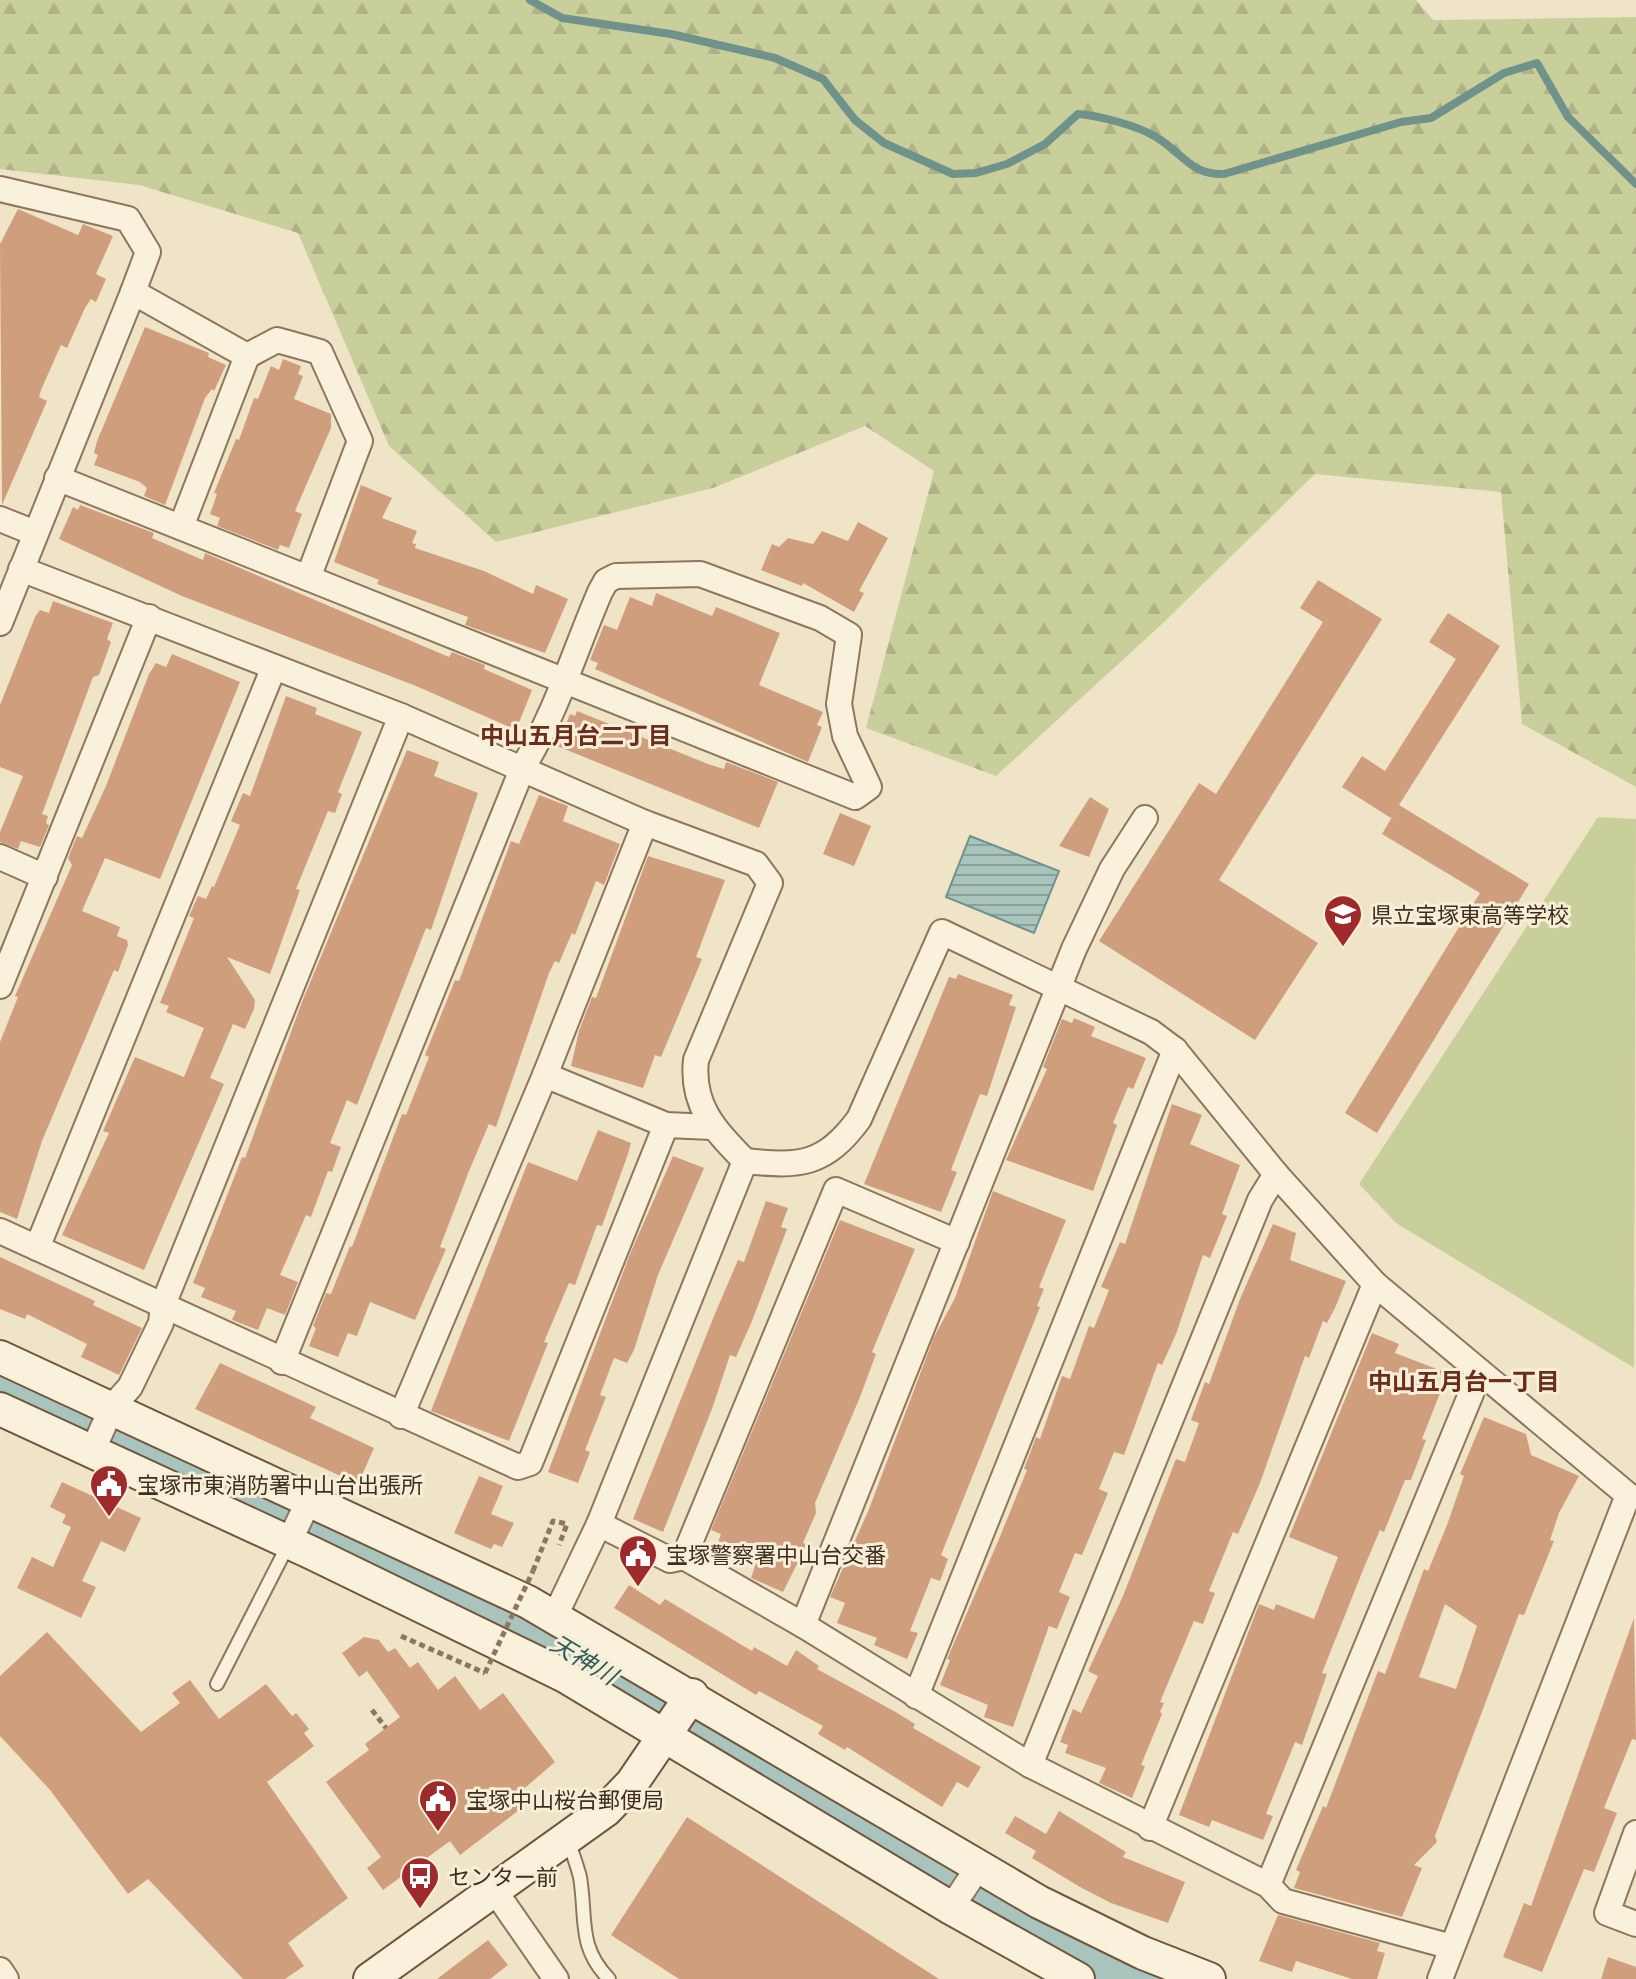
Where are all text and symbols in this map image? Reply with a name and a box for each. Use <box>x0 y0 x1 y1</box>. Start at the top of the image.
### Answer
district label: 中山五月台二丁目 <box>480 719 672 751</box>
school or university icon: 県立宝塚東高等学校 <box>1322 893 1364 948</box>
place label: 県立宝塚東高等学校 <box>1371 900 1569 929</box>
district label: 中山五月台一丁目 <box>1368 1365 1560 1397</box>
public building icon: 宝塚市東消防署中山台出張所 <box>88 1463 130 1518</box>
place label: 宝塚市東消防署中山台出張所 <box>137 1470 423 1499</box>
public building icon: 宝塚警察署中山台交番 <box>617 1533 659 1588</box>
place label: 宝塚警察署中山台交番 <box>666 1540 886 1569</box>
water label: 天神川 <box>545 1627 626 1693</box>
public building icon: 宝塚中山桜台郵便局 <box>417 1778 459 1833</box>
place label: 宝塚中山桜台郵便局 <box>466 1785 664 1814</box>
bus stop icon: センター前 <box>399 1855 441 1910</box>
place label: センター前 <box>448 1862 558 1891</box>

